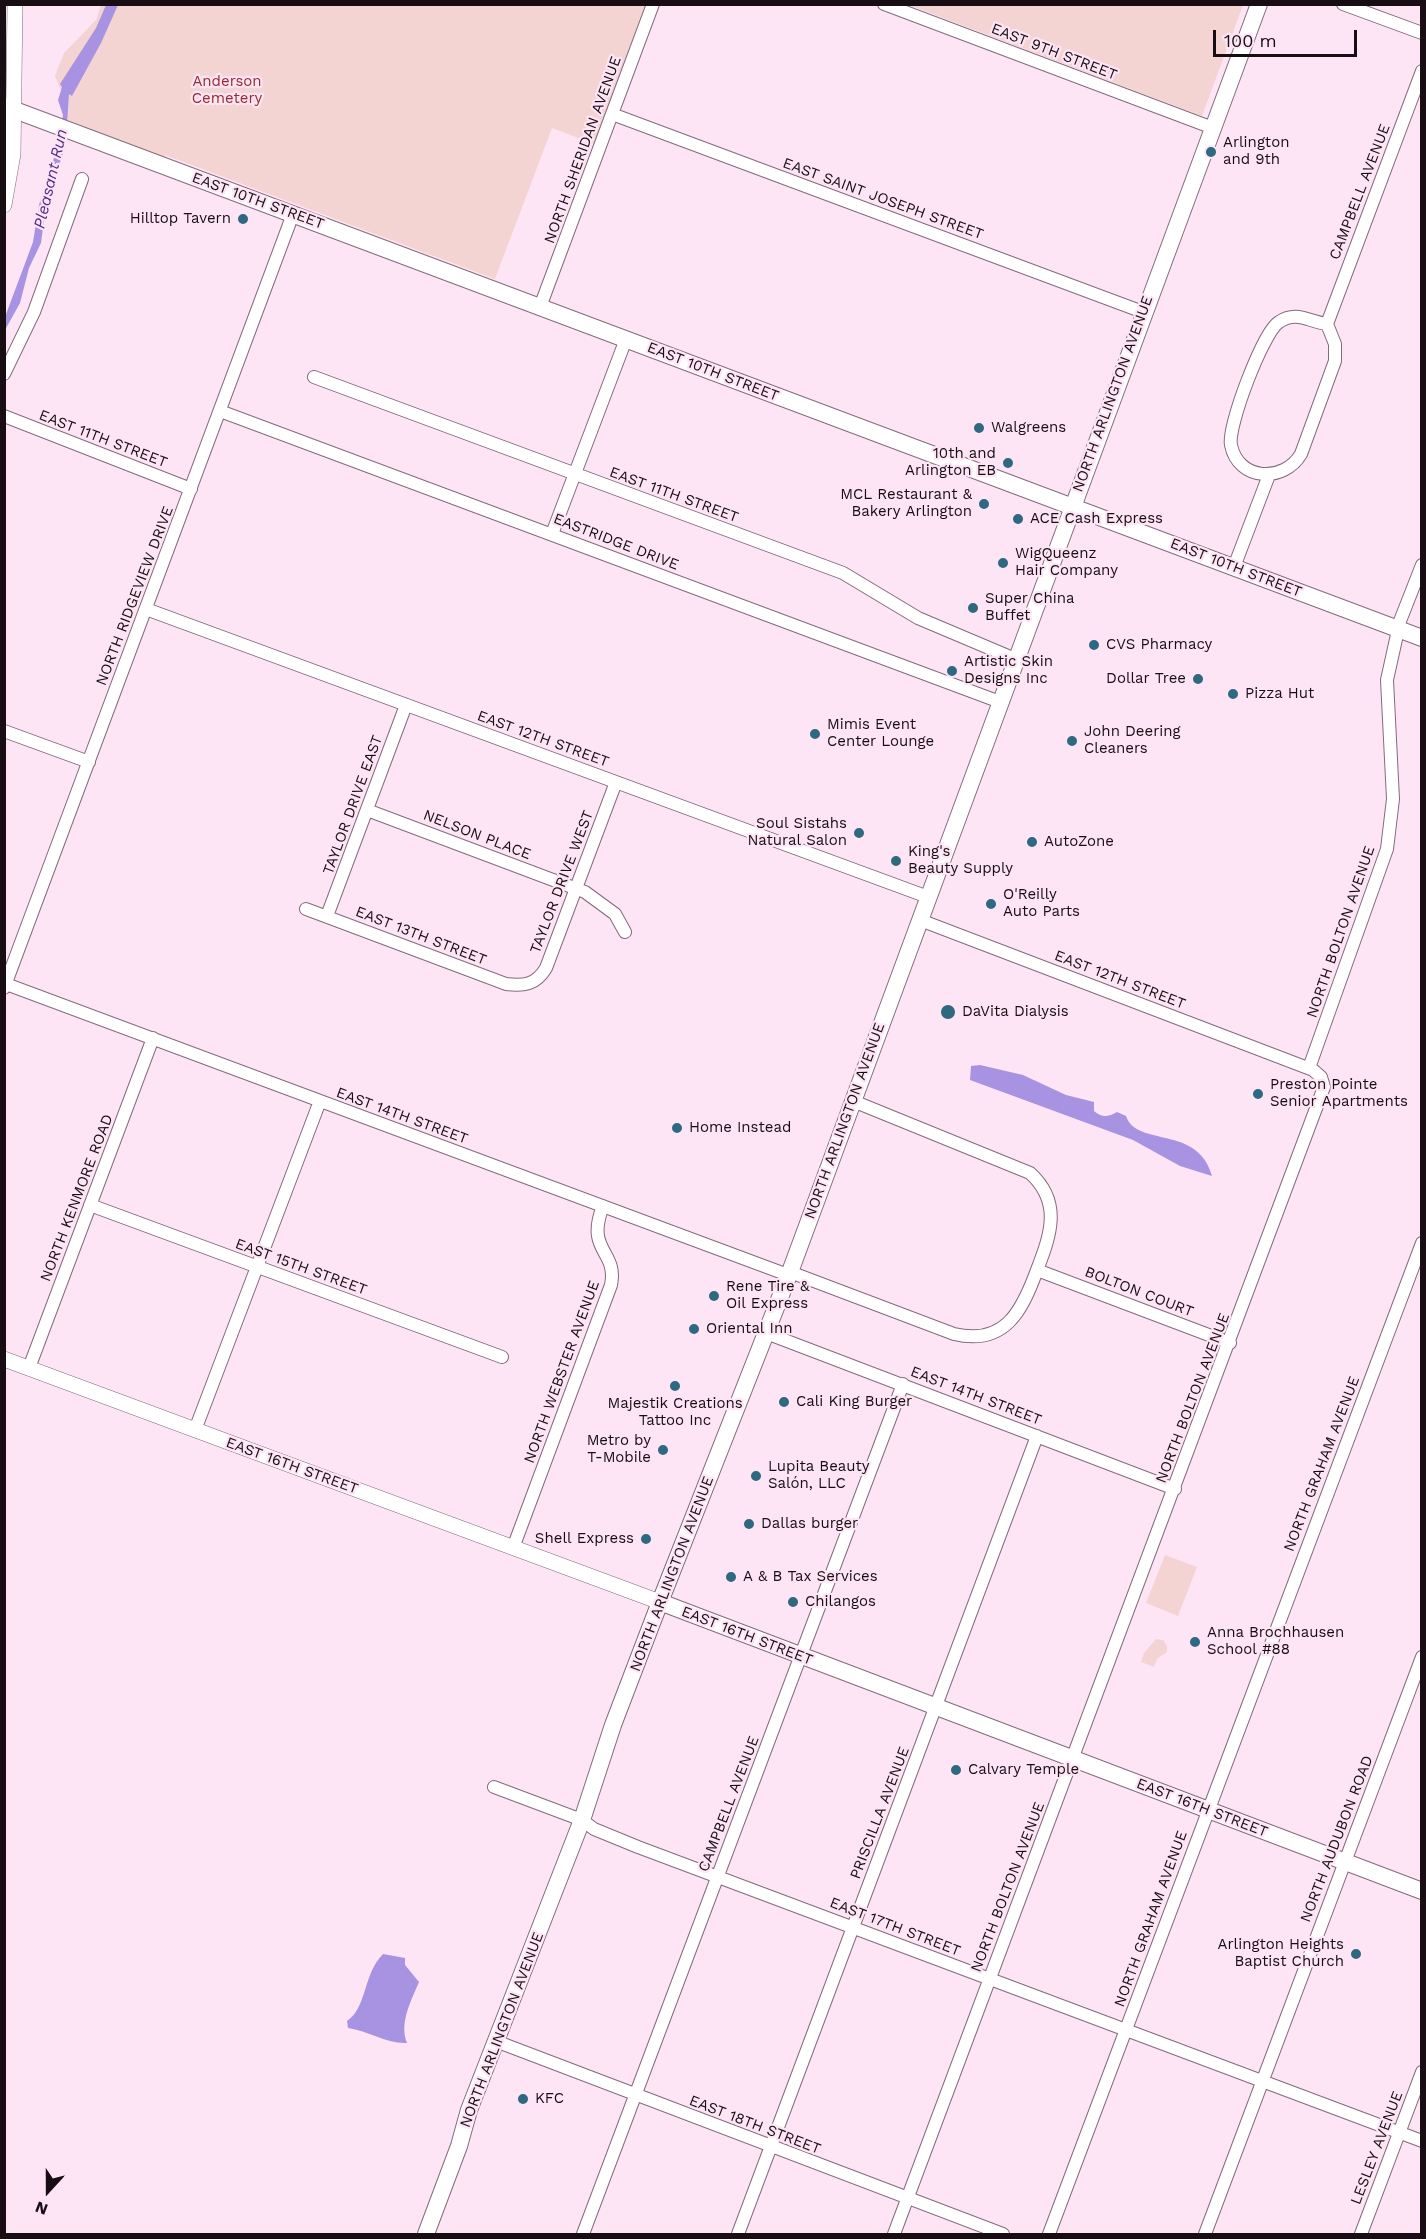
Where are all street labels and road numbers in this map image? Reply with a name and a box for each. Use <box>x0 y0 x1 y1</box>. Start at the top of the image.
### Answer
street label: EAST 9TH STREET <box>989 20 1119 84</box>
street label: NORTH SHERIDAN AVENUE <box>541 54 625 246</box>
street label: CAMPBELL AVENUE <box>1326 122 1394 262</box>
street label: EAST SAINT JOSEPH STREET <box>780 154 986 244</box>
street label: EAST 10TH STREET <box>189 169 327 233</box>
street label: NORTH ARLINGTON AVENUE <box>1069 293 1157 495</box>
street label: EAST 10TH STREET <box>645 339 781 405</box>
street label: EAST 11TH STREET <box>36 406 170 472</box>
street label: EAST 11TH STREET <box>607 463 741 527</box>
street label: NORTH RIDGEVIEW DRIVE <box>92 504 178 688</box>
street label: EASTRIDGE DRIVE <box>551 510 681 574</box>
street label: EAST 10TH STREET <box>1168 535 1304 601</box>
street label: EAST 12TH STREET <box>475 707 611 771</box>
street label: TAYLOR DRIVE EAST <box>319 733 387 877</box>
street label: NELSON PLACE <box>421 806 533 864</box>
street label: TAYLOR DRIVE WEST <box>526 808 598 956</box>
street label: NORTH BOLTON AVENUE <box>1303 844 1379 1020</box>
street label: EAST 13TH STREET <box>353 903 489 969</box>
street label: EAST 12TH STREET <box>1052 947 1188 1013</box>
street label: NORTH ARLINGTON AVENUE <box>801 1020 889 1222</box>
street label: EAST 14TH STREET <box>334 1084 470 1148</box>
street label: NORTH KENMORE ROAD <box>37 1112 117 1284</box>
street label: EAST 15TH STREET <box>233 1235 369 1299</box>
street label: BOLTON COURT <box>1082 1263 1196 1321</box>
street label: NORTH WEBSTER AVENUE <box>520 1278 604 1466</box>
street label: NORTH BOLTON AVENUE <box>1152 1310 1234 1486</box>
street label: EAST 14TH STREET <box>908 1363 1044 1429</box>
street label: NORTH GRAHAM AVENUE <box>1280 1374 1364 1554</box>
street label: EAST 16TH STREET <box>223 1434 361 1498</box>
street label: NORTH ARLINGTON AVENUE <box>626 1474 718 1674</box>
street label: EAST 16TH STREET <box>679 1603 815 1669</box>
street label: CAMPBELL AVENUE <box>695 1734 763 1874</box>
street label: PRISCILLA AVENUE <box>846 1744 914 1882</box>
street label: NORTH AUDUBON ROAD <box>1297 1753 1377 1925</box>
street label: EAST 16TH STREET <box>1134 1775 1270 1841</box>
street label: NORTH BOLTON AVENUE <box>967 1799 1049 1975</box>
street label: NORTH GRAHAM AVENUE <box>1111 1828 1191 2010</box>
street label: EAST 17TH STREET <box>827 1894 963 1960</box>
street label: NORTH ARLINGTON AVENUE <box>456 1930 548 2130</box>
street label: LESLEY AVENUE <box>1347 2089 1407 2207</box>
street label: EAST 18TH STREET <box>687 2092 823 2158</box>

